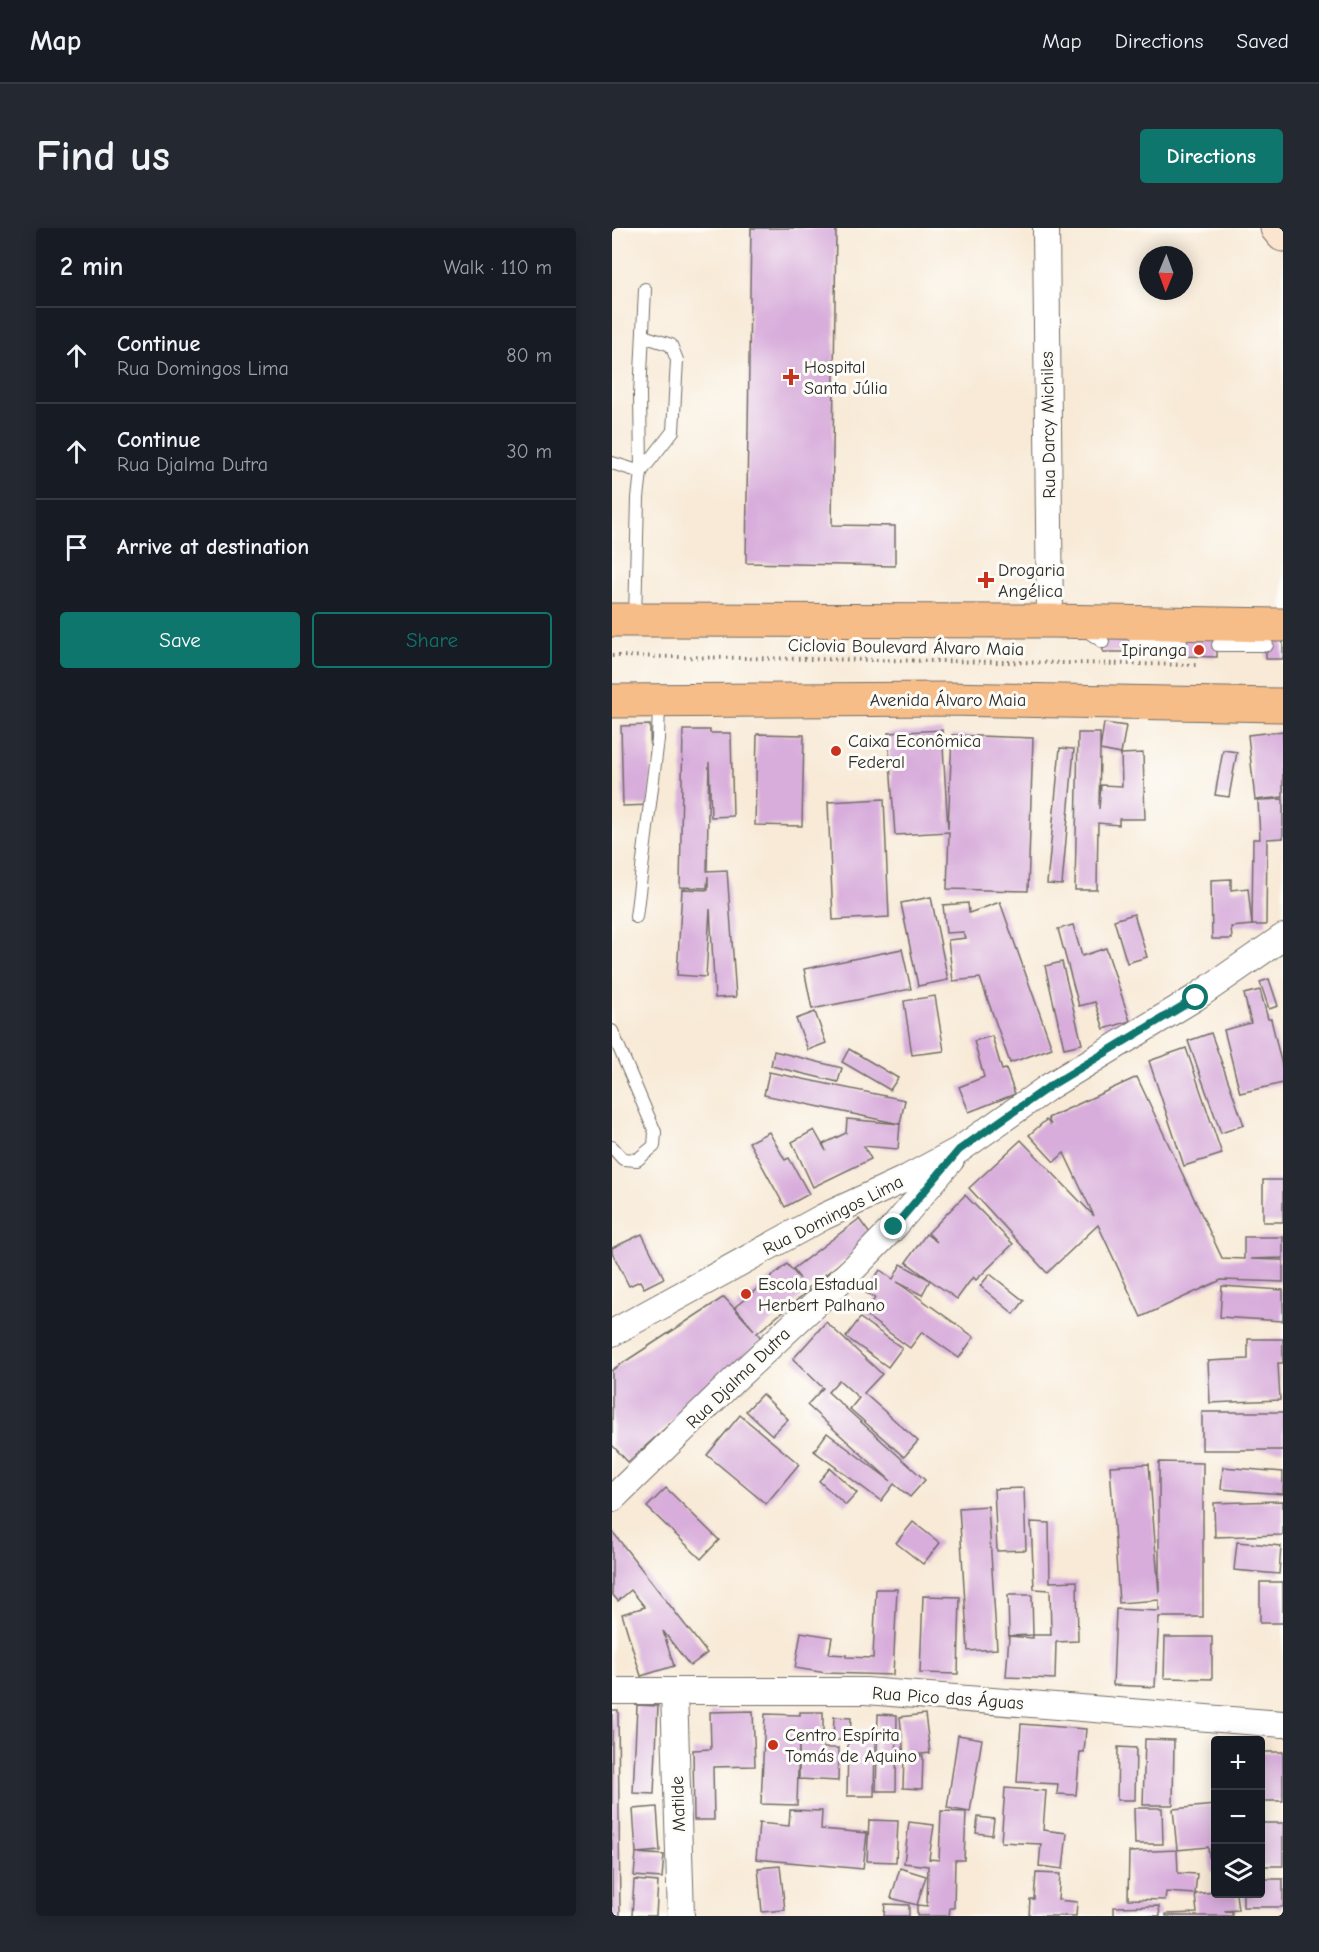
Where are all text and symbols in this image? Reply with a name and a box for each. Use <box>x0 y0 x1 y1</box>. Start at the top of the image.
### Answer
text: Map <box>30 25 81 57</box>
text: Map <box>1042 29 1082 53</box>
text: Directions <box>1115 29 1204 53</box>
text: Saved <box>1237 29 1289 53</box>
button: Directions <box>1140 129 1283 183</box>
text: Find us <box>36 132 170 181</box>
north arrow <box>1139 246 1193 300</box>
text: 2 min <box>60 252 123 282</box>
text: Walk · 110 m <box>444 256 552 279</box>
text: Continue <box>117 331 200 357</box>
icon: ahead <box>60 339 93 372</box>
text: 80 m <box>506 344 552 367</box>
street label: Rua Darcy Michiles <box>1037 351 1060 499</box>
text: Rua Domingos Lima <box>117 357 289 380</box>
place label: Hospital Santa Júlia <box>804 357 888 399</box>
marker: Hospital Santa Júlia <box>782 368 800 386</box>
text: Continue <box>117 427 200 453</box>
icon: ahead <box>60 435 93 468</box>
text: 30 m <box>506 440 552 463</box>
text: Rua Djalma Dutra <box>117 453 268 476</box>
icon: arrive <box>60 531 93 564</box>
text: Arrive at destination <box>117 534 309 560</box>
place label: Drogaria Angélica <box>998 560 1065 602</box>
marker: Drogaria Angélica <box>979 573 993 587</box>
button: Save <box>60 612 300 668</box>
button: Share <box>312 612 552 668</box>
street label: Ciclovia Boulevard Álvaro Maia <box>788 634 1024 660</box>
place label: Ipiranga <box>1121 640 1187 661</box>
marker: Ipiranga <box>1192 643 1206 657</box>
street label: Avenida Álvaro Maia <box>870 689 1026 711</box>
place label: Caixa Econômica Federal <box>848 731 981 773</box>
marker: Caixa Econômica Federal <box>829 744 843 758</box>
route start <box>1182 984 1208 1010</box>
street label: Rua Domingos Lima <box>760 1171 907 1260</box>
route end <box>880 1213 906 1239</box>
place label: Escola Estadual Herbert Palhano <box>758 1274 885 1316</box>
marker: Escola Estadual Herbert Palhano <box>739 1287 753 1301</box>
street label: Rua Djalma Dutra <box>682 1324 795 1433</box>
street label: Rua Pico das Águas <box>871 1682 1025 1714</box>
place label: Centro Espírita Tomás de Aquino <box>785 1725 917 1767</box>
map controls <box>1211 1736 1265 1898</box>
button: + <box>1211 1736 1265 1790</box>
marker: Centro Espírita Tomás de Aquino <box>766 1738 780 1752</box>
street label: Matilde <box>667 1776 690 1832</box>
button: − <box>1211 1790 1265 1844</box>
button: layers <box>1211 1844 1265 1898</box>

